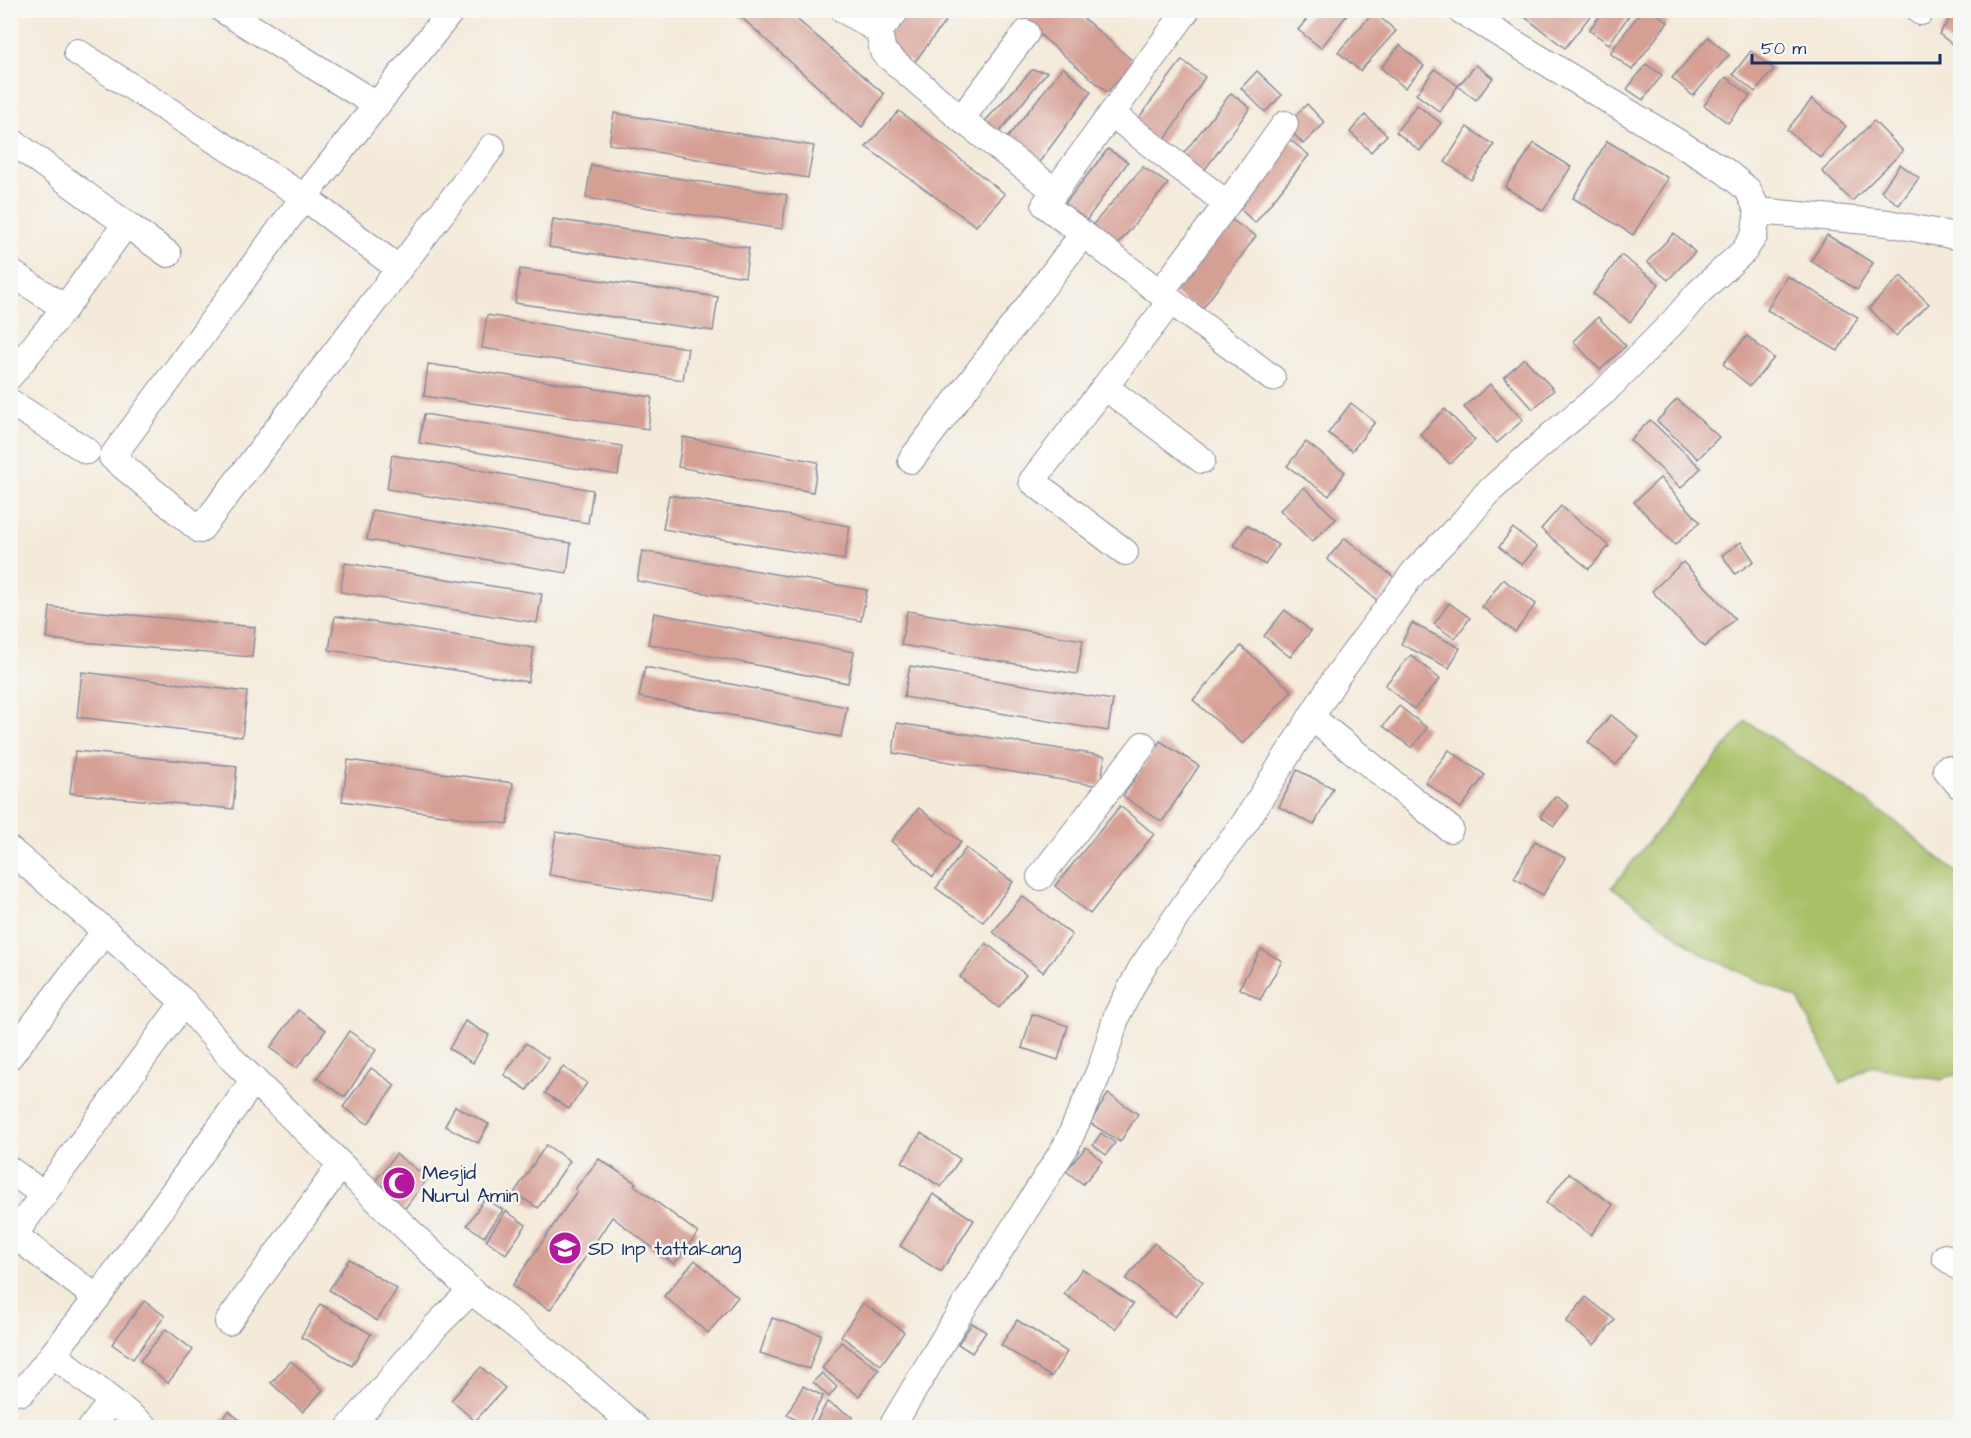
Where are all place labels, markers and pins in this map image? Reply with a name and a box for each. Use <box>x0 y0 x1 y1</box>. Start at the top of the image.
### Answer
place label: Mesjid Nurul Amin <box>422 1159 518 1210</box>
mosque icon: Mesjid Nurul Amin <box>381 1165 417 1201</box>
school or university icon: SD Inp tattakang <box>547 1230 583 1266</box>
place label: SD Inp tattakang <box>588 1235 741 1264</box>

